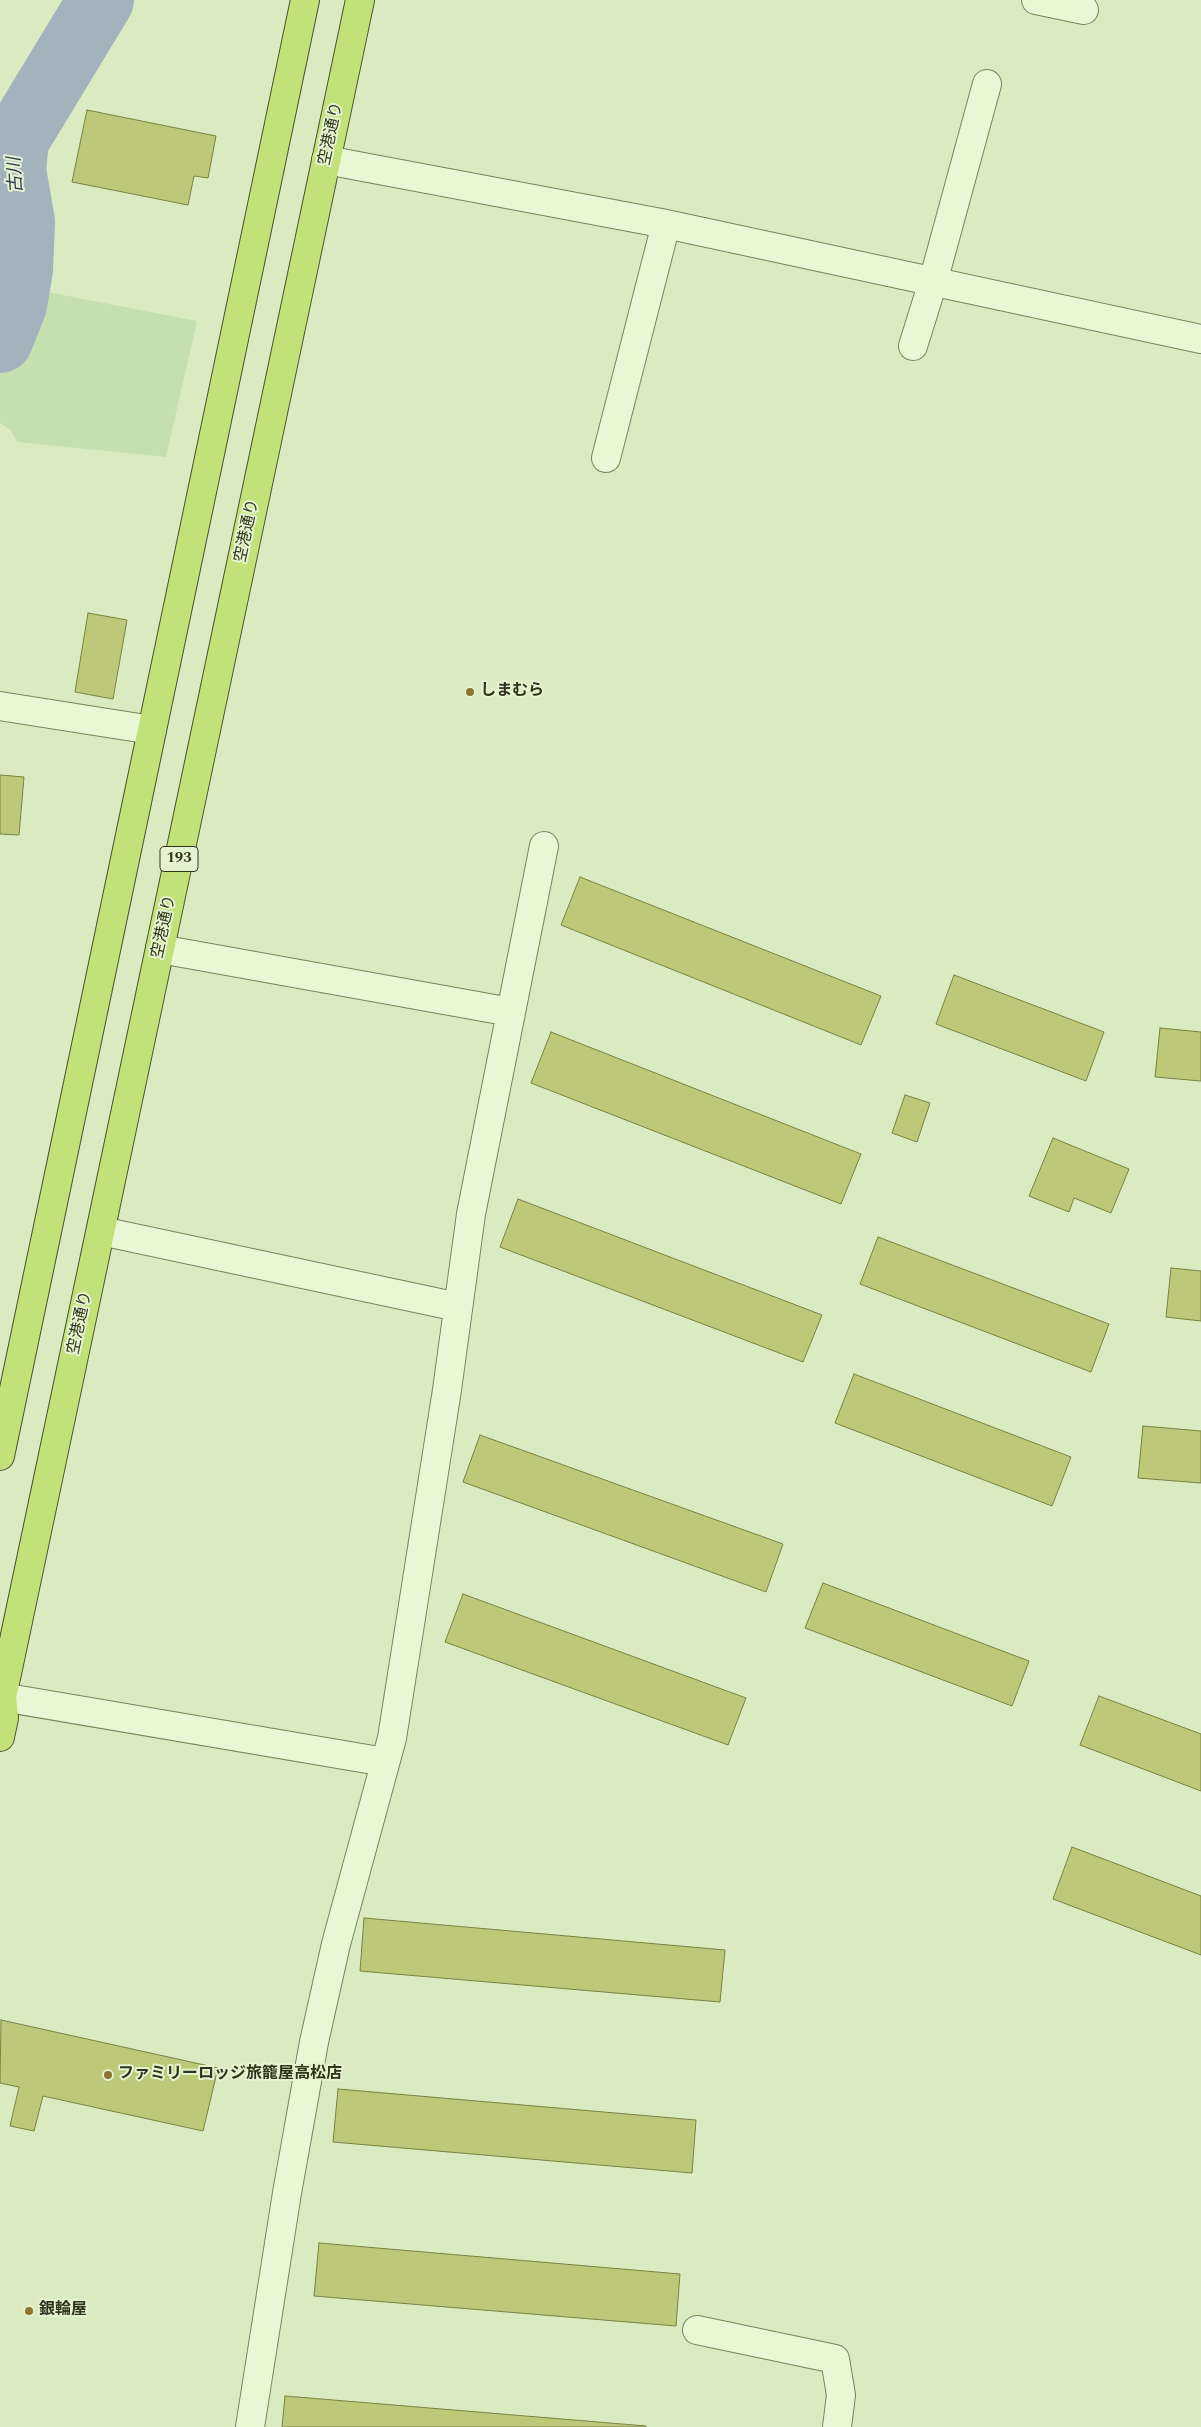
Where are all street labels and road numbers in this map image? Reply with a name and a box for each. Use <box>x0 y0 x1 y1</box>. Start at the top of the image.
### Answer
street label: 空港通り <box>316 101 348 167</box>
street label: 空港通り <box>232 498 264 564</box>
road number: 193 <box>160 846 198 872</box>
street label: 空港通り <box>149 894 181 960</box>
street label: 空港通り <box>65 1290 97 1356</box>

